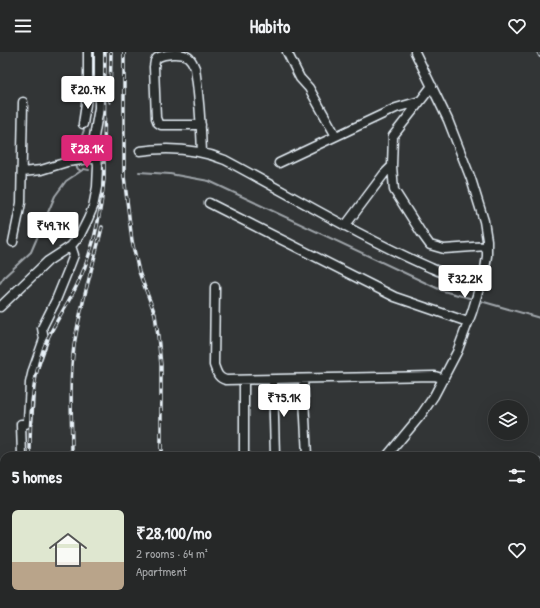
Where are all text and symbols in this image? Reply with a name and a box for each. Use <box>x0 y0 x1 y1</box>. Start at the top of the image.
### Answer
text: Habito <box>250 14 290 39</box>
icon: menu <box>12 15 34 37</box>
icon: heart <box>506 15 528 37</box>
pin: ₹20.7K <box>55 76 121 110</box>
text: ₹20.7K <box>70 80 106 98</box>
pin: ₹28.1K <box>54 135 120 169</box>
text: ₹28.1K <box>70 139 104 157</box>
pin: ₹49.7K <box>20 212 86 246</box>
text: ₹49.7K <box>36 216 70 234</box>
pin: ₹32.2K <box>432 265 498 299</box>
text: ₹32.2K <box>447 269 483 287</box>
pin: ₹75.1K <box>251 384 317 418</box>
text: ₹75.1K <box>267 388 301 406</box>
map controls <box>488 400 528 440</box>
button: layers <box>488 400 528 440</box>
text: 5 homes <box>12 465 62 488</box>
icon: filters <box>506 465 528 487</box>
text: ₹28,100/mo <box>136 521 211 544</box>
icon: home <box>44 526 92 574</box>
icon: heart <box>506 539 528 561</box>
text: 2 rooms · 64 m² <box>136 544 208 562</box>
text: Apartment <box>136 562 187 580</box>

